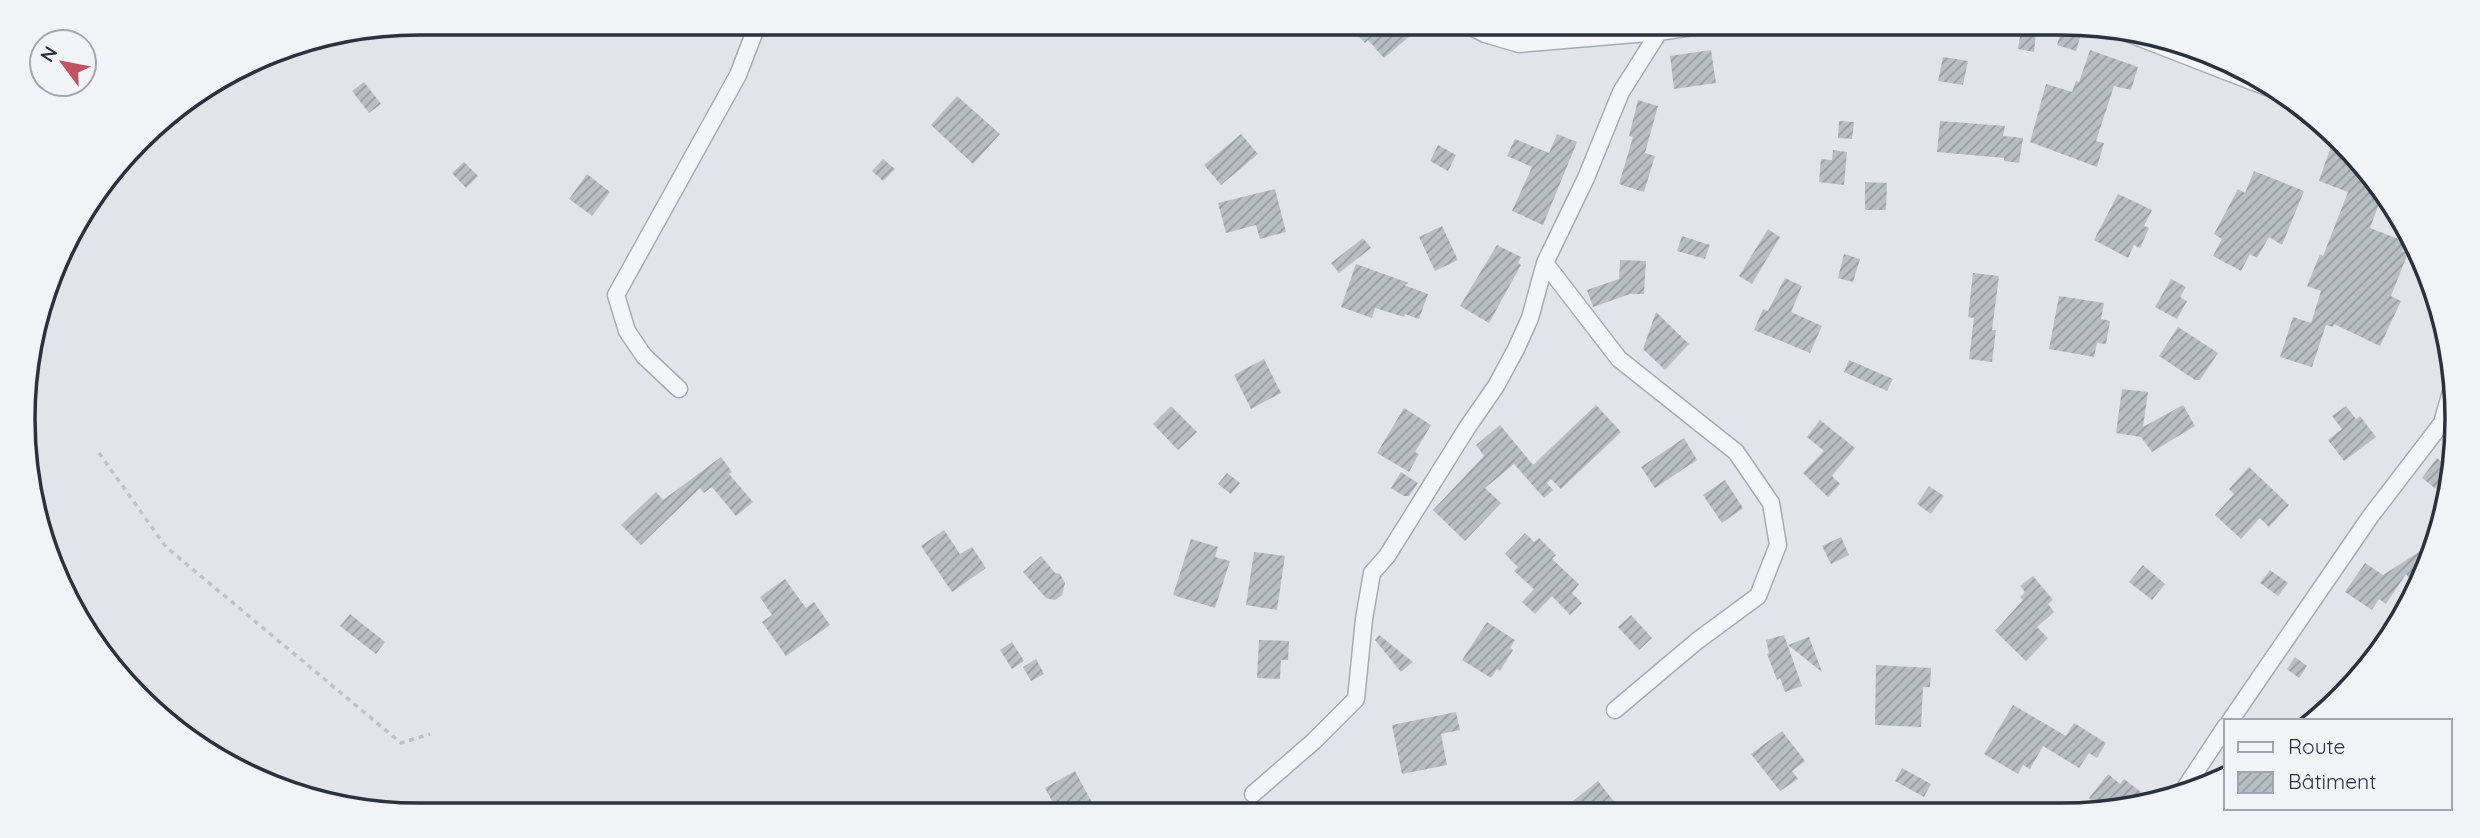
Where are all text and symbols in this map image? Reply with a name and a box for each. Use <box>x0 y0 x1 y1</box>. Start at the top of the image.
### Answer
north arrow <box>28 28 98 98</box>
text: N <box>35 42 62 66</box>
legend <box>2224 719 2452 810</box>
text: Route <box>2288 733 2345 759</box>
text: Bâtiment <box>2288 768 2376 794</box>

